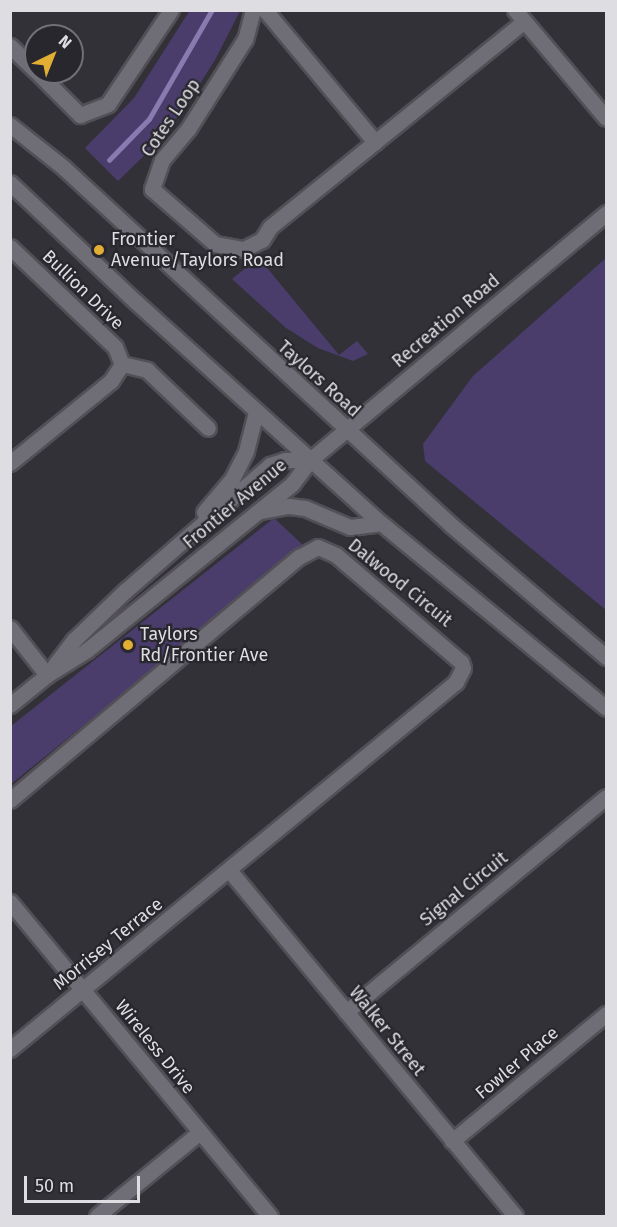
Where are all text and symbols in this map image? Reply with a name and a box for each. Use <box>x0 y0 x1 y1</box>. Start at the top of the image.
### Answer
north arrow <box>24 24 84 84</box>
text: N <box>55 31 76 52</box>
street label: Cotes Loop <box>137 75 205 161</box>
place label: Frontier Avenue/Taylors Road <box>111 229 284 272</box>
marker: Frontier Avenue/Taylors Road <box>92 243 106 257</box>
street label: Bullion Drive <box>38 246 128 334</box>
street label: Recreation Road <box>388 270 504 372</box>
street label: Taylors Road <box>273 336 365 422</box>
street label: Frontier Avenue <box>179 454 291 554</box>
street label: Dalwood Circuit <box>344 534 456 632</box>
place label: Taylors Rd/Frontier Ave <box>140 624 268 666</box>
marker: Taylors Rd/Frontier Ave <box>121 638 135 652</box>
street label: Signal Circuit <box>416 847 512 931</box>
street label: Morrisey Terrace <box>49 893 167 995</box>
street label: Walker Street <box>344 982 430 1080</box>
street label: Wireless Drive <box>110 996 200 1098</box>
street label: Fowler Place <box>471 1022 563 1104</box>
scale bar <box>27 1164 142 1202</box>
text: 50 m <box>35 1175 74 1197</box>

